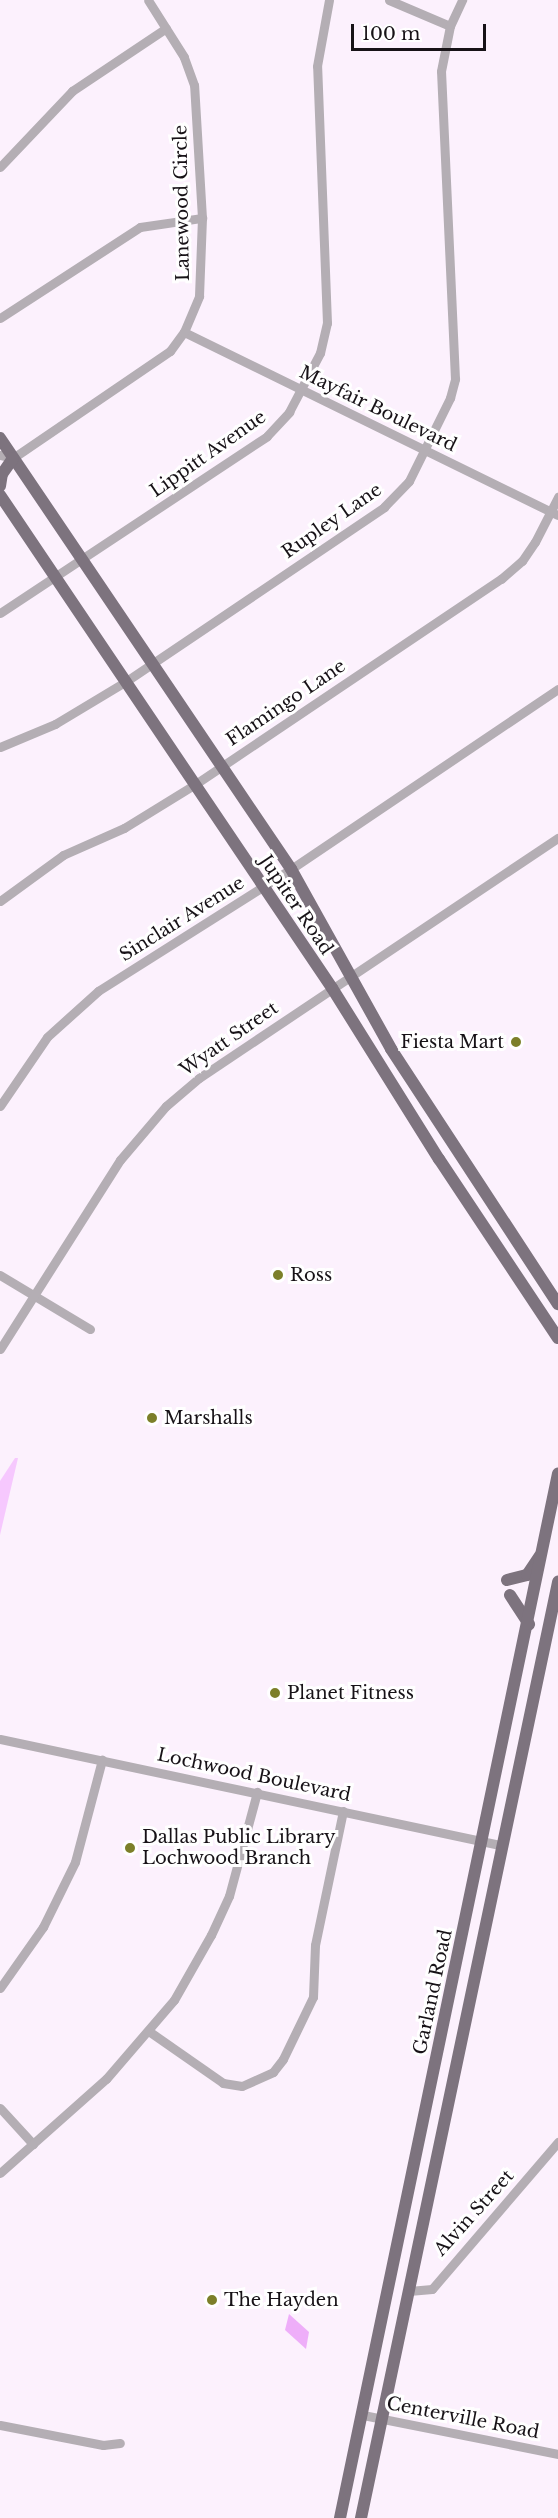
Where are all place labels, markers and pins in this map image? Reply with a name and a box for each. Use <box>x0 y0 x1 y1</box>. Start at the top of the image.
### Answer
place label: Fiesta Mart <box>400 1031 504 1053</box>
marker: Fiesta Mart <box>509 1035 523 1049</box>
place label: Ross <box>290 1264 332 1286</box>
marker: Ross <box>271 1268 285 1282</box>
place label: Marshalls <box>164 1407 253 1429</box>
marker: Marshalls <box>145 1411 159 1425</box>
place label: Planet Fitness <box>287 1682 414 1704</box>
marker: Planet Fitness <box>268 1686 282 1700</box>
place label: Dallas Public Library Lochwood Branch <box>142 1827 335 1870</box>
marker: Dallas Public Library Lochwood Branch <box>123 1841 137 1855</box>
place label: The Hayden <box>224 2289 339 2311</box>
marker: The Hayden <box>205 2293 219 2307</box>

